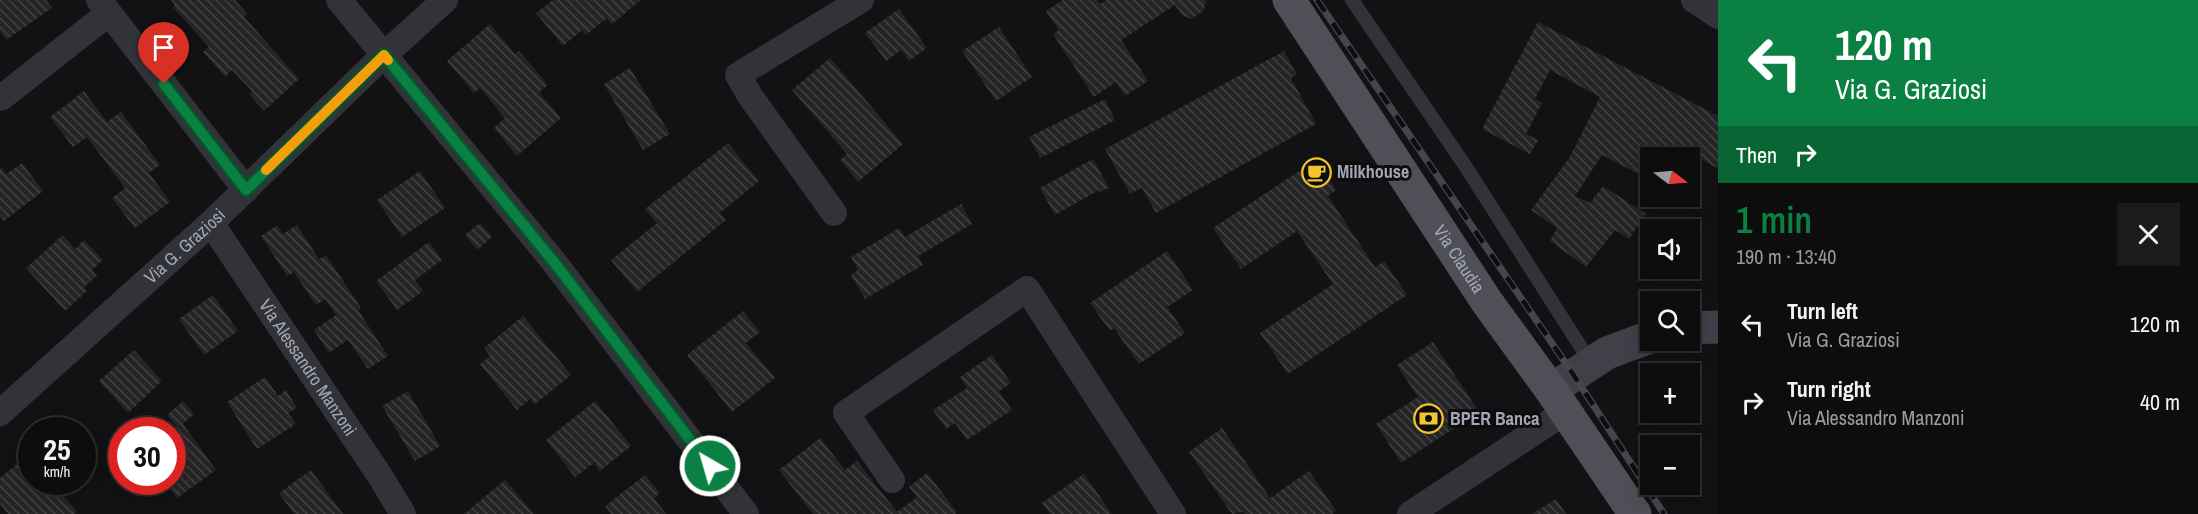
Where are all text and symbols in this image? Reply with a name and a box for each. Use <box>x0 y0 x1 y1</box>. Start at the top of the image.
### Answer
text: 120 m <box>1835 17 1933 73</box>
pin <box>138 22 189 84</box>
icon: left <box>1736 24 1814 102</box>
icon: arrive <box>147 31 180 64</box>
text: Via G. Graziosi <box>1835 71 1987 107</box>
icon: right <box>1789 138 1822 171</box>
text: Then <box>1736 140 1777 170</box>
north arrow <box>1640 147 1700 207</box>
map controls <box>1640 147 1700 495</box>
cafe icon: Milkhouse <box>1300 156 1332 188</box>
place label: Milkhouse <box>1337 159 1409 184</box>
text: 1 min <box>1736 196 1812 244</box>
street label: Via G. Graziosi <box>139 203 231 289</box>
button: close <box>2117 203 2180 266</box>
button: sound <box>1640 219 1700 279</box>
street label: Via Claudia <box>1428 220 1491 298</box>
text: 190 m · 13:40 <box>1736 243 1836 270</box>
button: search <box>1640 291 1700 351</box>
street label: Via Alessandro Manzoni <box>253 294 363 441</box>
text: Turn left <box>1787 296 1858 326</box>
icon: left <box>1736 308 1769 341</box>
text: 120 m <box>2130 309 2180 339</box>
text: Via G. Graziosi <box>1787 326 1900 353</box>
button: + <box>1640 363 1700 423</box>
text: Turn right <box>1787 374 1871 404</box>
icon: right <box>1736 386 1769 419</box>
text: 40 m <box>2140 387 2180 417</box>
bank icon: BPER Banca <box>1413 403 1445 435</box>
text: Via Alessandro Manzoni <box>1787 404 1965 431</box>
place label: BPER Banca <box>1450 406 1540 431</box>
speed limit sign: 30 <box>108 417 186 495</box>
text: 25 <box>43 429 71 469</box>
position arrow <box>678 434 742 498</box>
button: − <box>1640 435 1700 495</box>
text: km/h <box>44 461 70 482</box>

